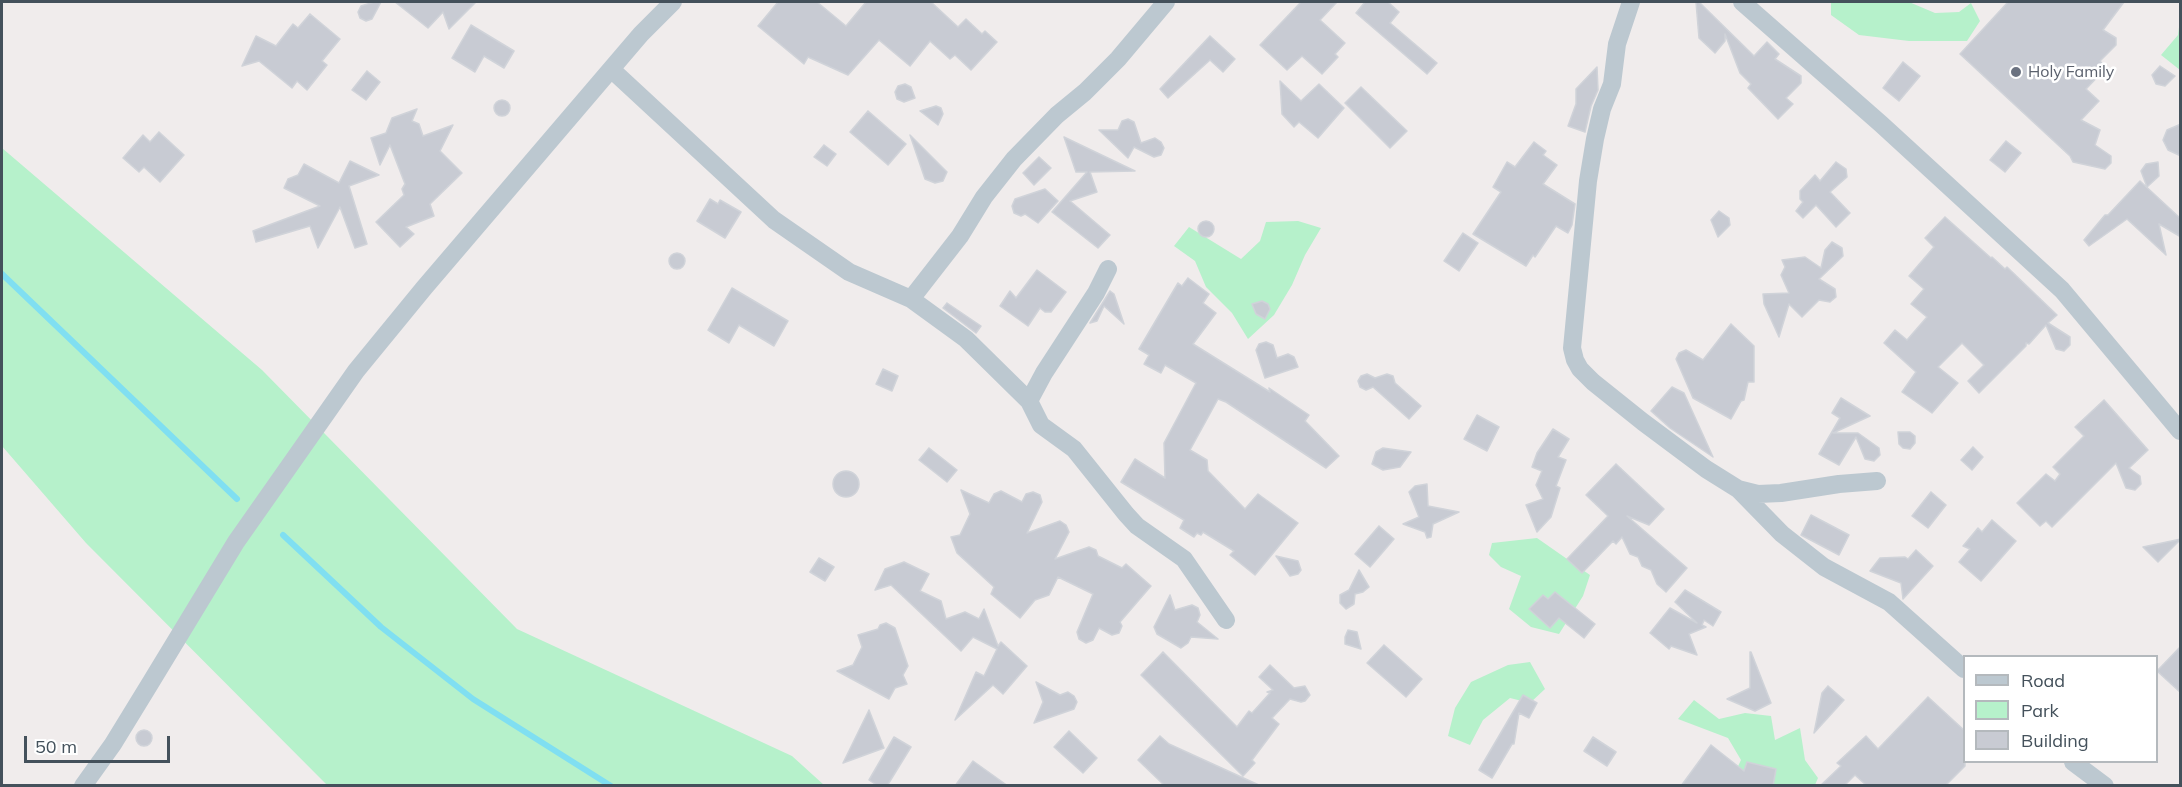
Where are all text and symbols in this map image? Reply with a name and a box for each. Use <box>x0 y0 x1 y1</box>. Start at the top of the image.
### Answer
place label: Holy Family <box>2028 62 2114 82</box>
marker: Holy Family <box>2009 65 2023 79</box>
legend <box>1963 655 2158 763</box>
text: Road <box>2021 669 2065 692</box>
text: Park <box>2021 699 2059 722</box>
scale bar <box>27 724 172 762</box>
text: Building <box>2021 729 2089 752</box>
text: 50 m <box>35 735 77 758</box>

